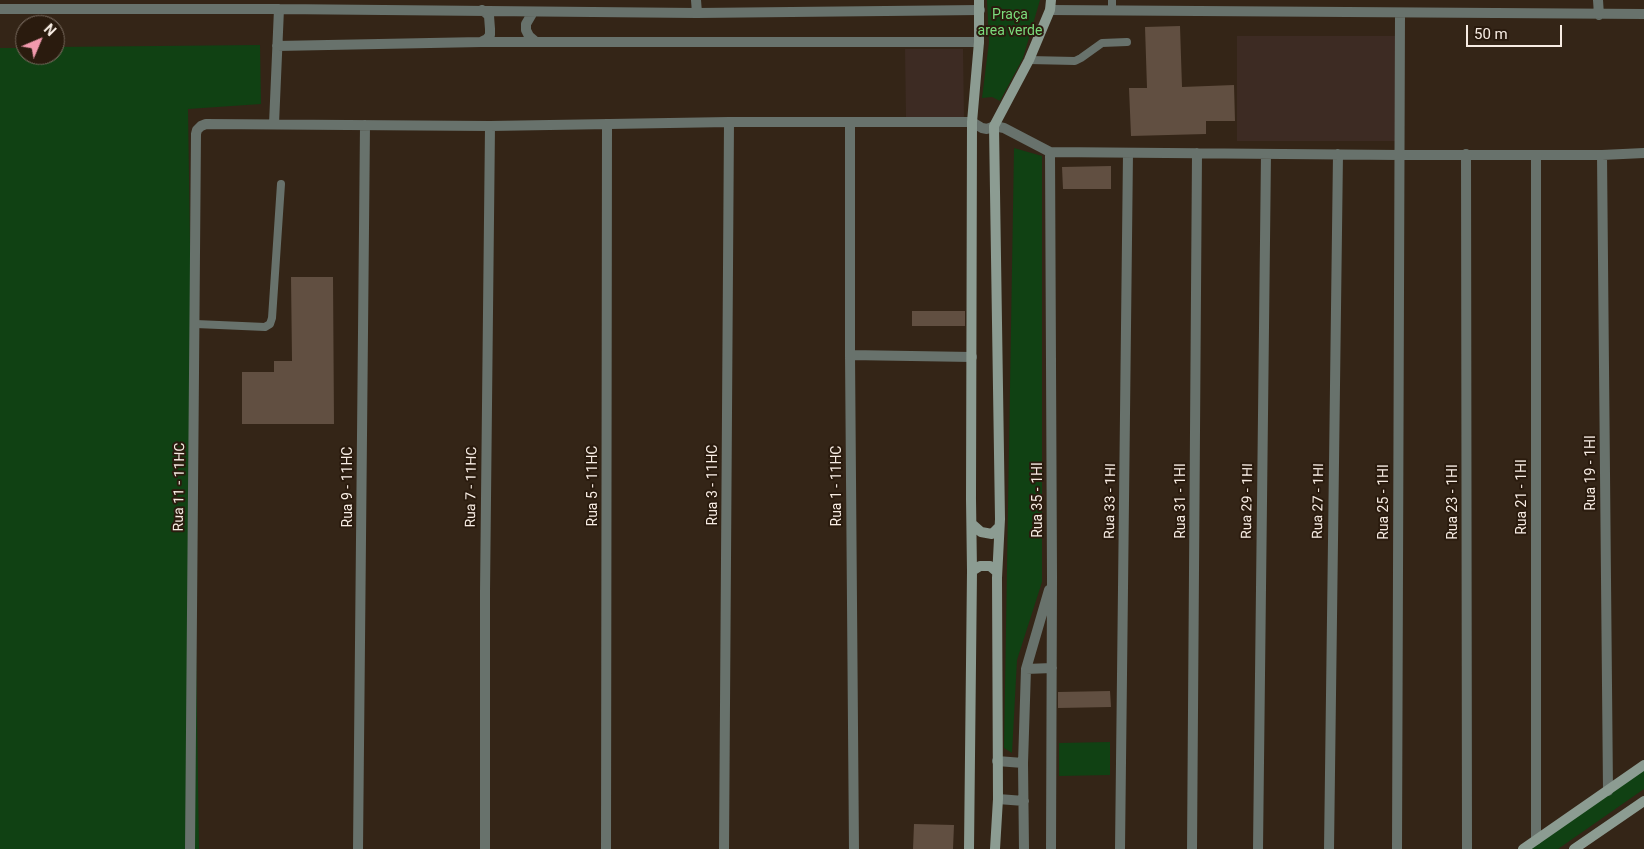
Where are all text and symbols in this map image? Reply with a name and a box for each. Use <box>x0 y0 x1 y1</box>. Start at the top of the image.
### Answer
park label: Praça area verde <box>978 7 1042 40</box>
north arrow <box>15 15 65 65</box>
scale bar <box>1469 15 1565 47</box>
text: N <box>41 21 59 39</box>
text: 50 m <box>1474 25 1508 43</box>
street label: Rua 19 - 1HI <box>1583 435 1599 511</box>
street label: Rua 11 - 11HC <box>171 442 189 532</box>
street label: Rua 3 - 11HC <box>705 445 721 525</box>
street label: Rua 7 - 11HC <box>463 446 481 528</box>
street label: Rua 5 - 11HC <box>585 446 601 526</box>
street label: Rua 1 - 11HC <box>829 446 845 526</box>
street label: Rua 9 - 11HC <box>340 447 356 527</box>
street label: Rua 21 - 1HI <box>1514 459 1530 535</box>
street label: Rua 35 - 1HI <box>1030 462 1046 538</box>
street label: Rua 33 - 1HI <box>1102 463 1120 539</box>
street label: Rua 31 - 1HI <box>1173 463 1189 539</box>
street label: Rua 29 - 1HI <box>1239 463 1257 539</box>
street label: Rua 27 - 1HI <box>1310 463 1328 539</box>
street label: Rua 25 - 1HI <box>1376 464 1392 540</box>
street label: Rua 23 - 1HI <box>1445 464 1461 540</box>

